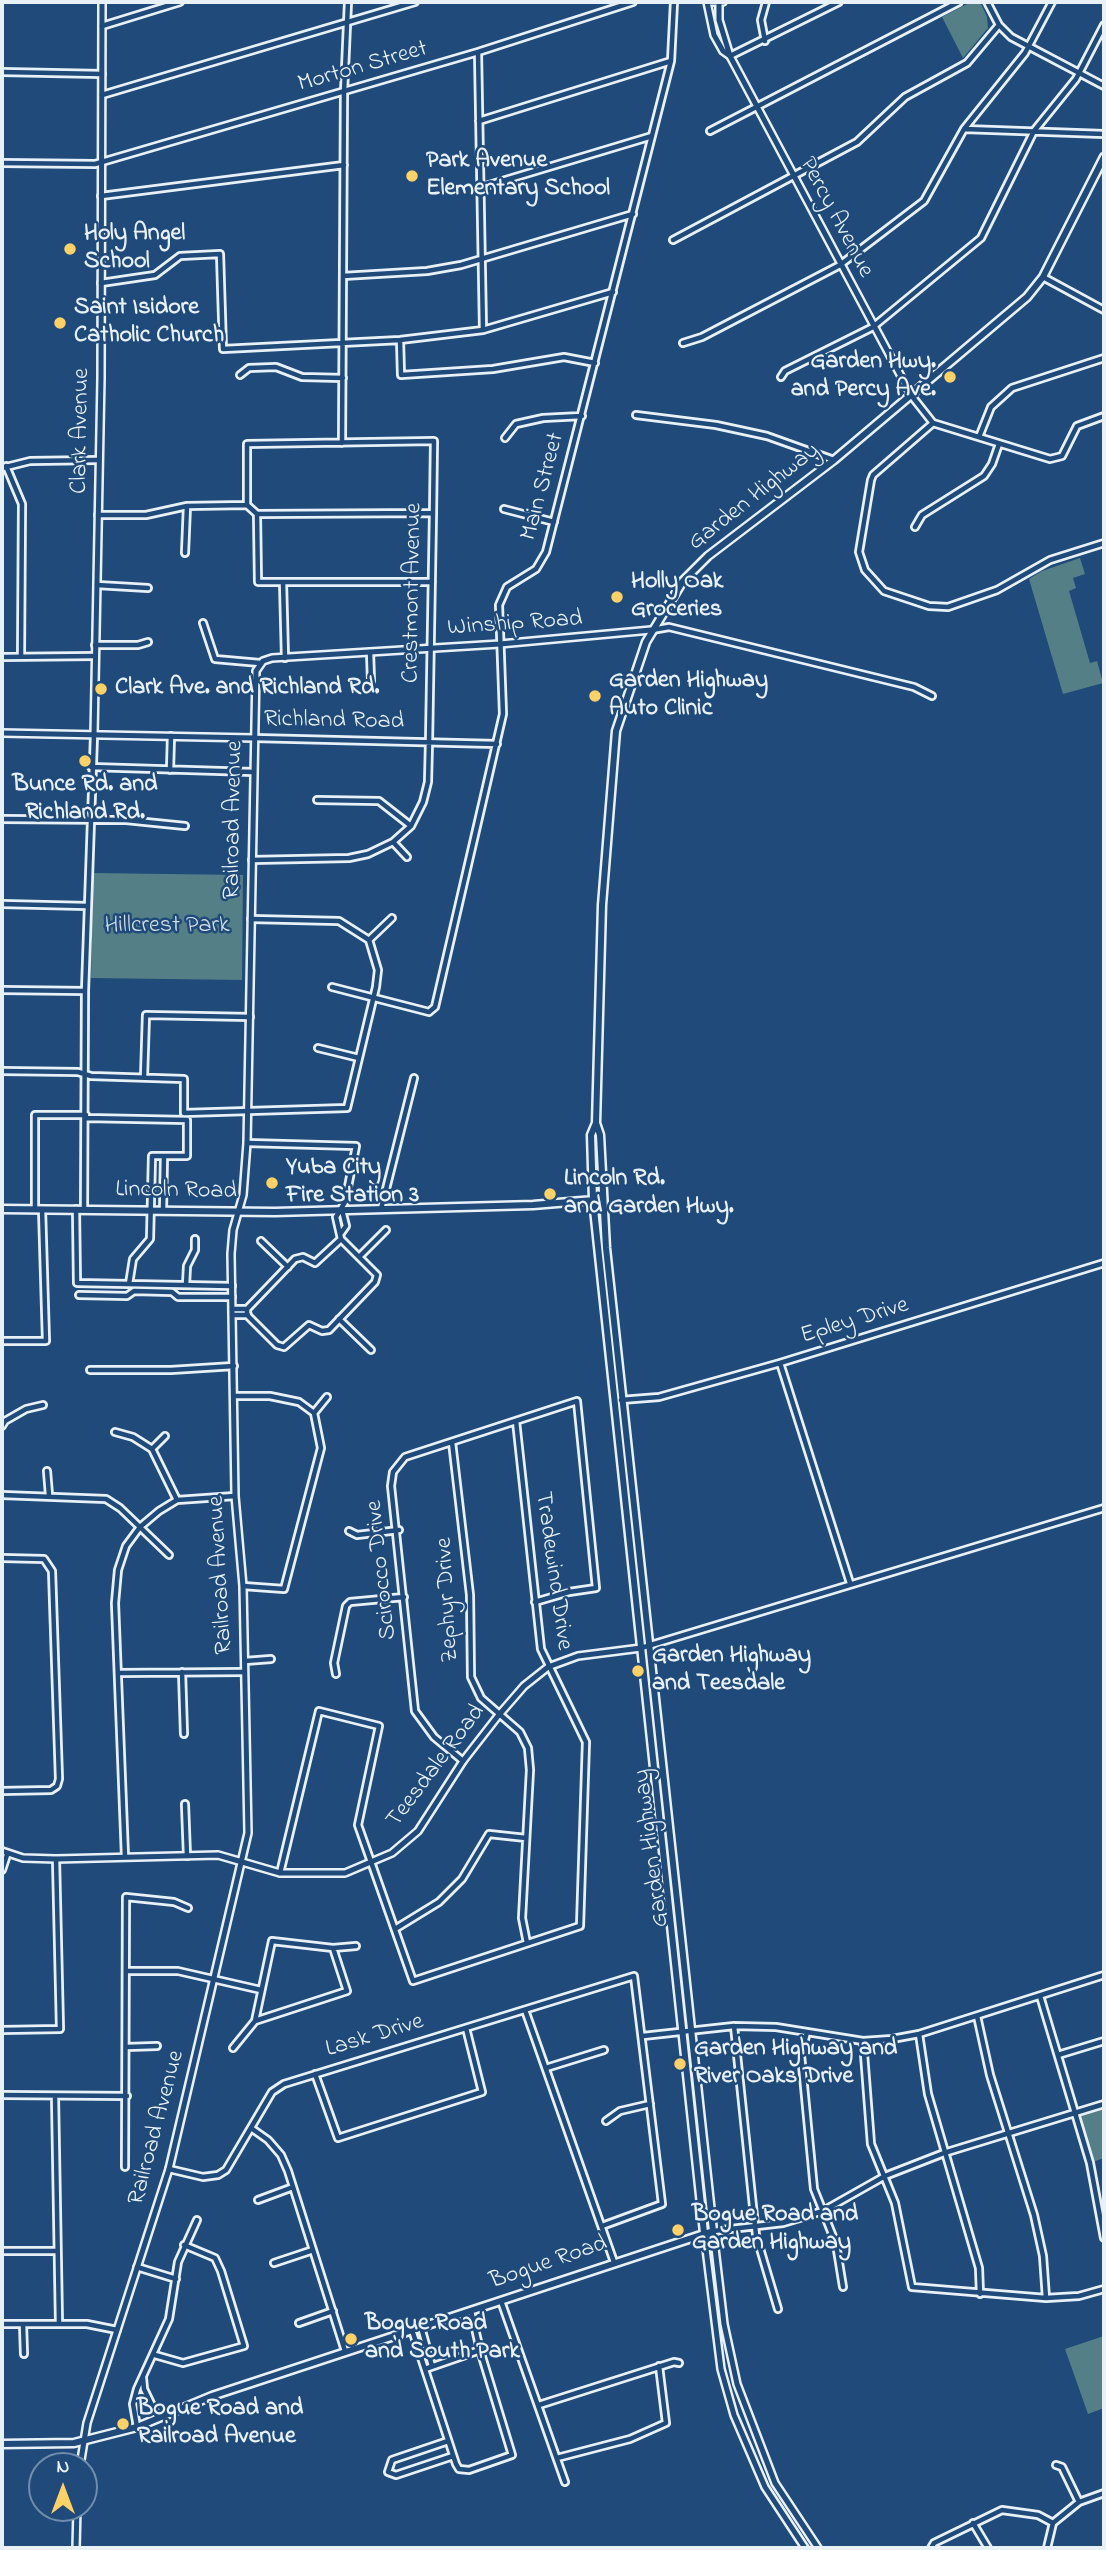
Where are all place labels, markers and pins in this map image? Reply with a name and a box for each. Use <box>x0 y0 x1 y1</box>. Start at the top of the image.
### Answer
place label: Park Avenue Elementary School <box>426 148 610 204</box>
marker: Park Avenue Elementary School <box>404 168 420 184</box>
place label: Holy Angel School <box>84 221 185 277</box>
marker: Holy Angel School <box>62 241 78 257</box>
place label: Saint Isidore Catholic Church <box>74 295 224 351</box>
marker: Saint Isidore Catholic Church <box>52 315 68 331</box>
place label: Garden Hwy. and Percy Ave. <box>791 349 936 405</box>
marker: Garden Hwy. and Percy Ave. <box>942 369 958 385</box>
place label: Holly Oak Groceries <box>631 569 723 625</box>
marker: Holly Oak Groceries <box>609 589 625 605</box>
place label: Garden Highway Auto Clinic <box>609 668 768 724</box>
place label: Clark Ave. and Richland Rd. <box>115 675 379 703</box>
marker: Clark Ave. and Richland Rd. <box>93 681 109 697</box>
marker: Garden Highway Auto Clinic <box>587 688 603 704</box>
marker: Bunce Rd. and Richland Rd. <box>77 753 93 769</box>
place label: Bunce Rd. and Richland Rd. <box>13 772 157 828</box>
place label: Yuba City Fire Station 3 <box>286 1155 419 1211</box>
place label: Lincoln Rd. and Garden Hwy. <box>564 1166 734 1222</box>
marker: Yuba City Fire Station 3 <box>264 1175 280 1191</box>
marker: Lincoln Rd. and Garden Hwy. <box>542 1186 558 1202</box>
place label: Garden Highway and Teesdale <box>652 1643 811 1699</box>
marker: Garden Highway and Teesdale <box>630 1663 646 1679</box>
place label: Garden Highway and River Oaks Drive <box>694 2036 897 2092</box>
marker: Garden Highway and River Oaks Drive <box>672 2056 688 2072</box>
place label: Bogue Road and Garden Highway <box>692 2202 858 2258</box>
marker: Bogue Road and Garden Highway <box>670 2222 686 2238</box>
place label: Bogue Road and South Park <box>365 2311 520 2367</box>
marker: Bogue Road and South Park <box>343 2331 359 2347</box>
place label: Bogue Road and Railroad Avenue <box>137 2396 303 2452</box>
marker: Bogue Road and Railroad Avenue <box>115 2416 131 2432</box>

